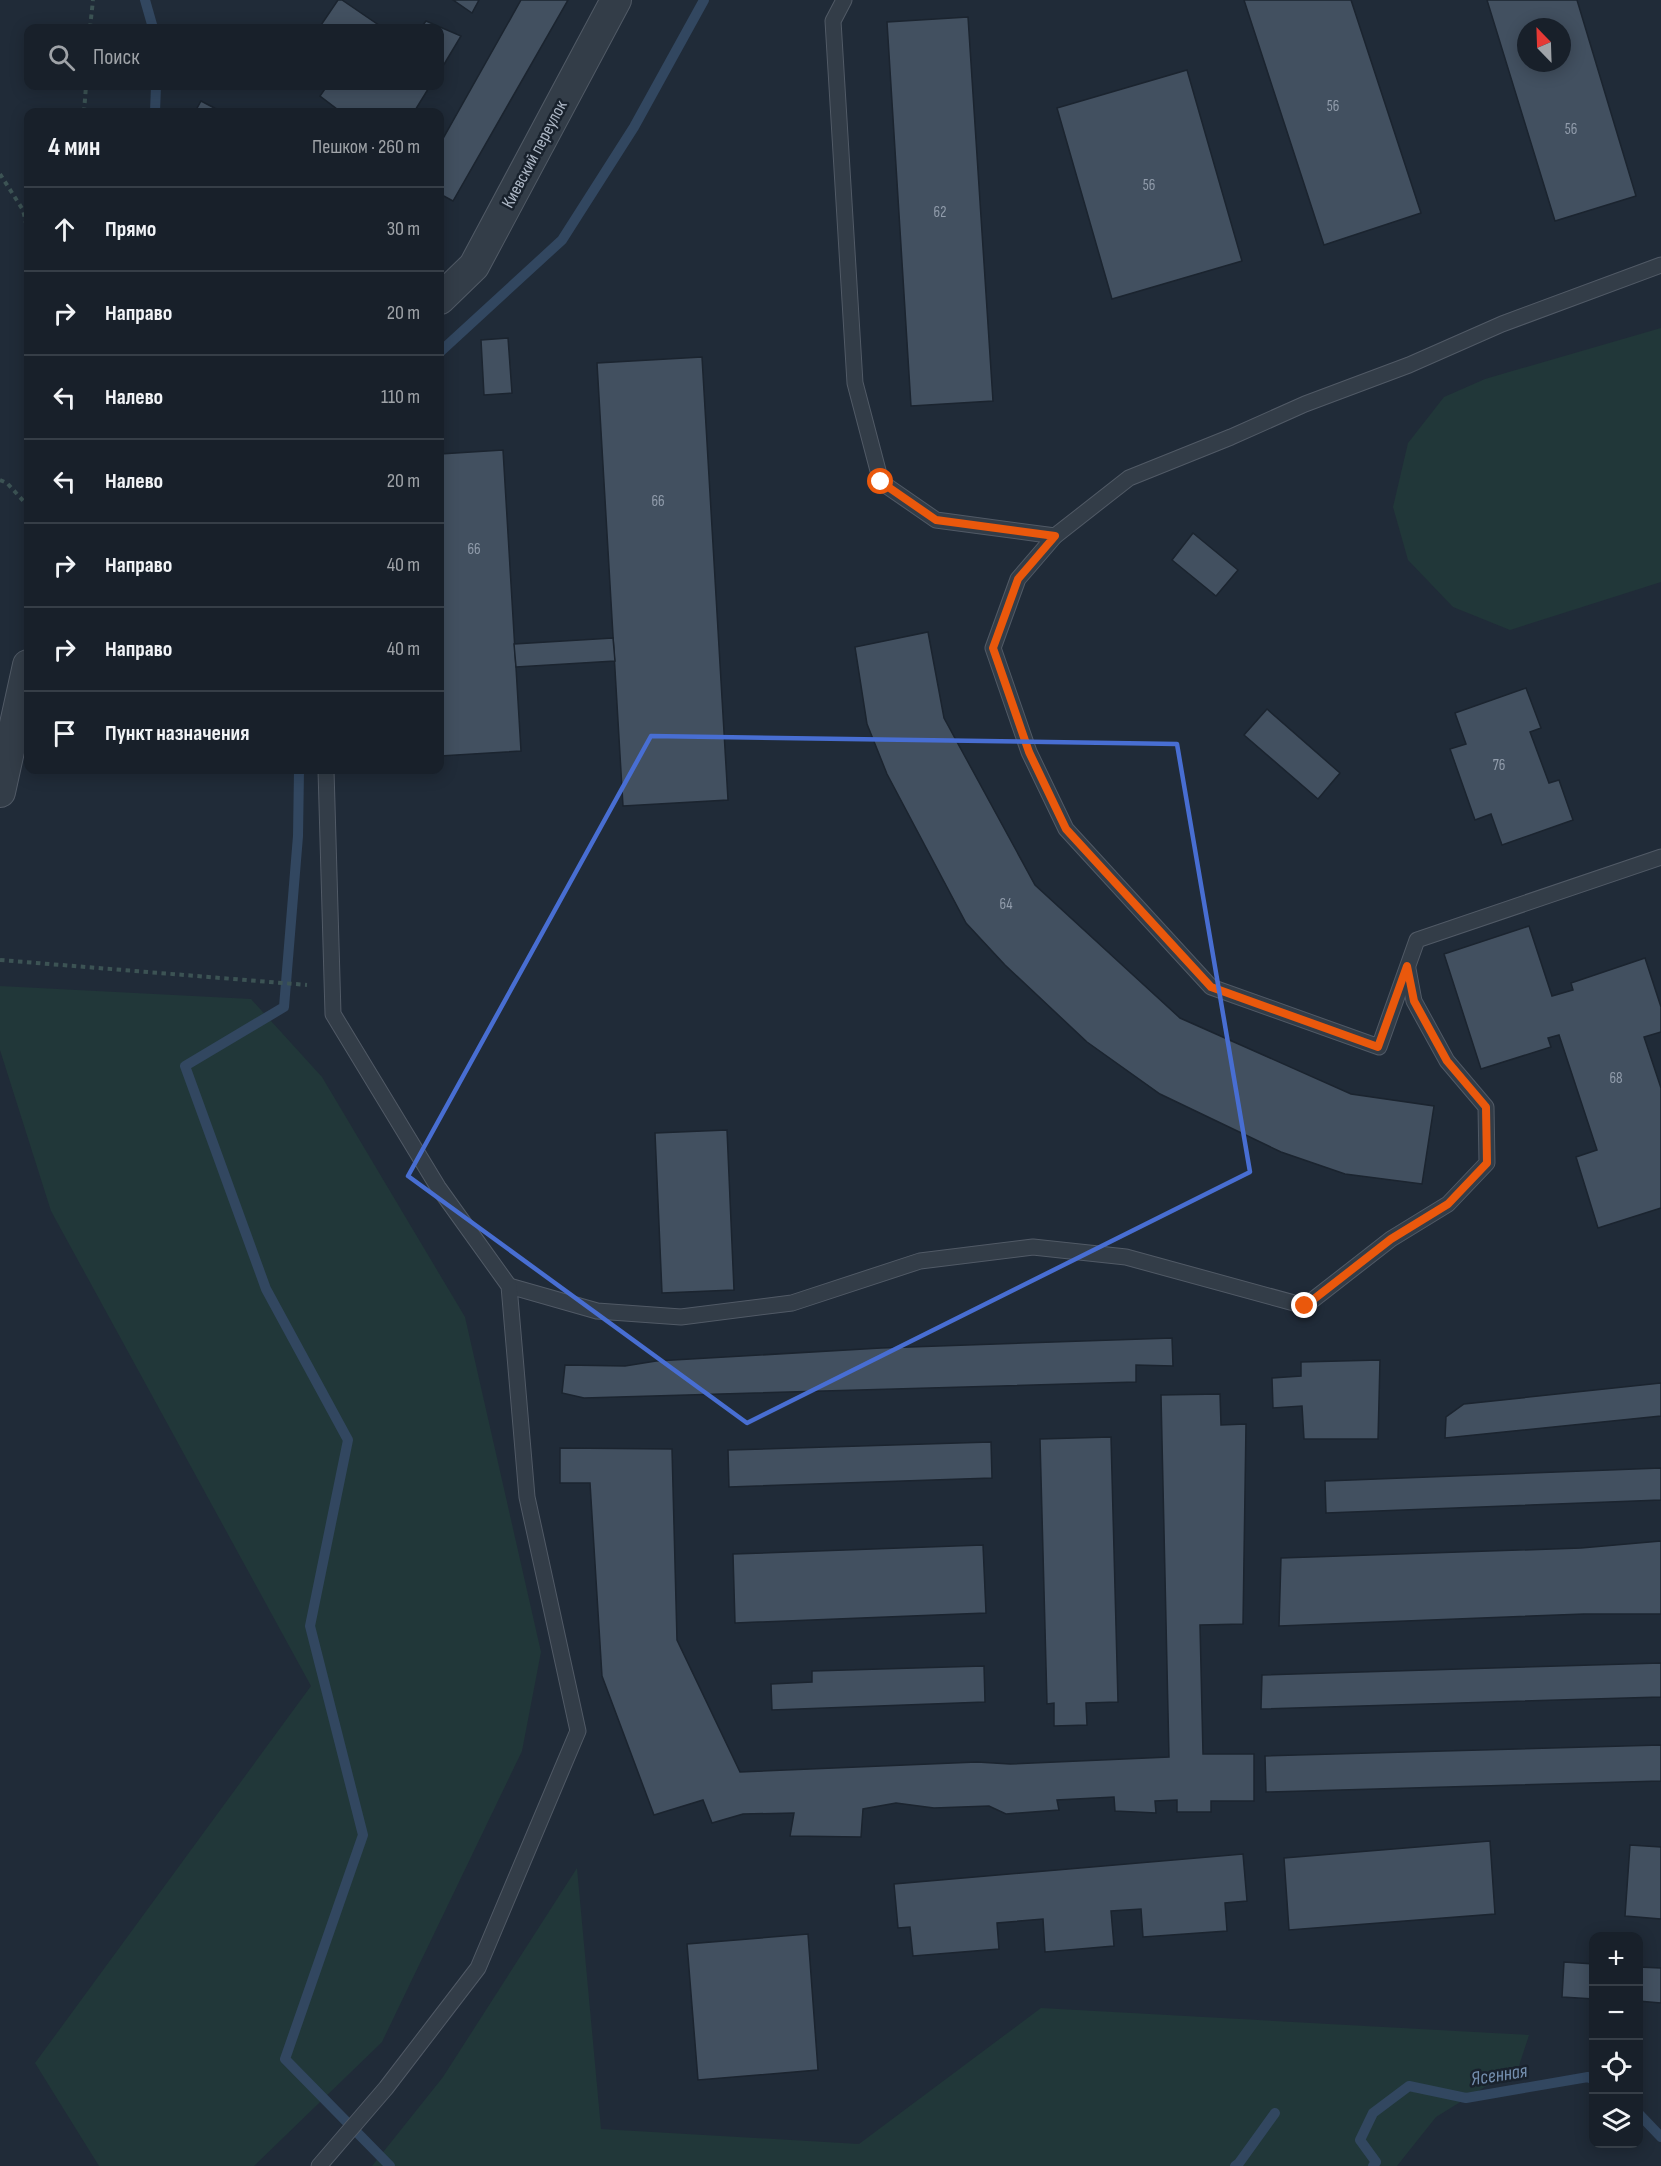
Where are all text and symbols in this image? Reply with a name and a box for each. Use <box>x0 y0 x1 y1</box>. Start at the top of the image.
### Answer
north arrow <box>1517 18 1571 72</box>
search box <box>24 24 444 90</box>
icon: search <box>45 41 78 74</box>
text: Поиск <box>93 44 139 71</box>
street label: Киевский переулок <box>497 97 572 212</box>
house number: 56 <box>1327 97 1339 116</box>
house number: 56 <box>1565 120 1577 139</box>
text: 4 мин <box>48 132 100 163</box>
text: Пешком · 260 m <box>312 135 420 159</box>
house number: 56 <box>1143 176 1155 195</box>
house number: 62 <box>934 203 946 222</box>
icon: ahead <box>48 213 81 246</box>
text: Прямо <box>105 216 156 243</box>
text: 30 m <box>387 217 420 241</box>
icon: right <box>48 297 81 330</box>
text: Направо <box>105 300 172 327</box>
text: 20 m <box>387 301 420 325</box>
icon: left <box>48 381 81 414</box>
text: Налево <box>105 384 163 411</box>
text: 110 m <box>381 385 420 409</box>
icon: left <box>48 465 81 498</box>
text: Налево <box>105 468 163 495</box>
route start <box>867 468 893 494</box>
text: 20 m <box>387 469 420 493</box>
house number: 66 <box>651 492 665 511</box>
house number: 66 <box>467 540 481 559</box>
icon: right <box>48 549 81 582</box>
text: Направо <box>105 552 172 579</box>
text: 40 m <box>387 553 420 577</box>
icon: right <box>48 633 81 666</box>
text: Направо <box>105 636 172 663</box>
text: 40 m <box>387 637 420 661</box>
icon: arrive <box>48 717 81 750</box>
text: Пункт назначения <box>105 720 249 747</box>
house number: 76 <box>1493 756 1505 775</box>
house number: 64 <box>999 895 1013 914</box>
house number: 68 <box>1609 1069 1623 1088</box>
route end <box>1291 1292 1317 1318</box>
map controls <box>1589 1932 1643 2148</box>
button: + <box>1589 1932 1643 1986</box>
button: − <box>1589 1986 1643 2040</box>
button: locate <box>1589 2040 1643 2094</box>
water label: Ясенная <box>1468 2059 1529 2091</box>
button: layers <box>1589 2094 1643 2148</box>

